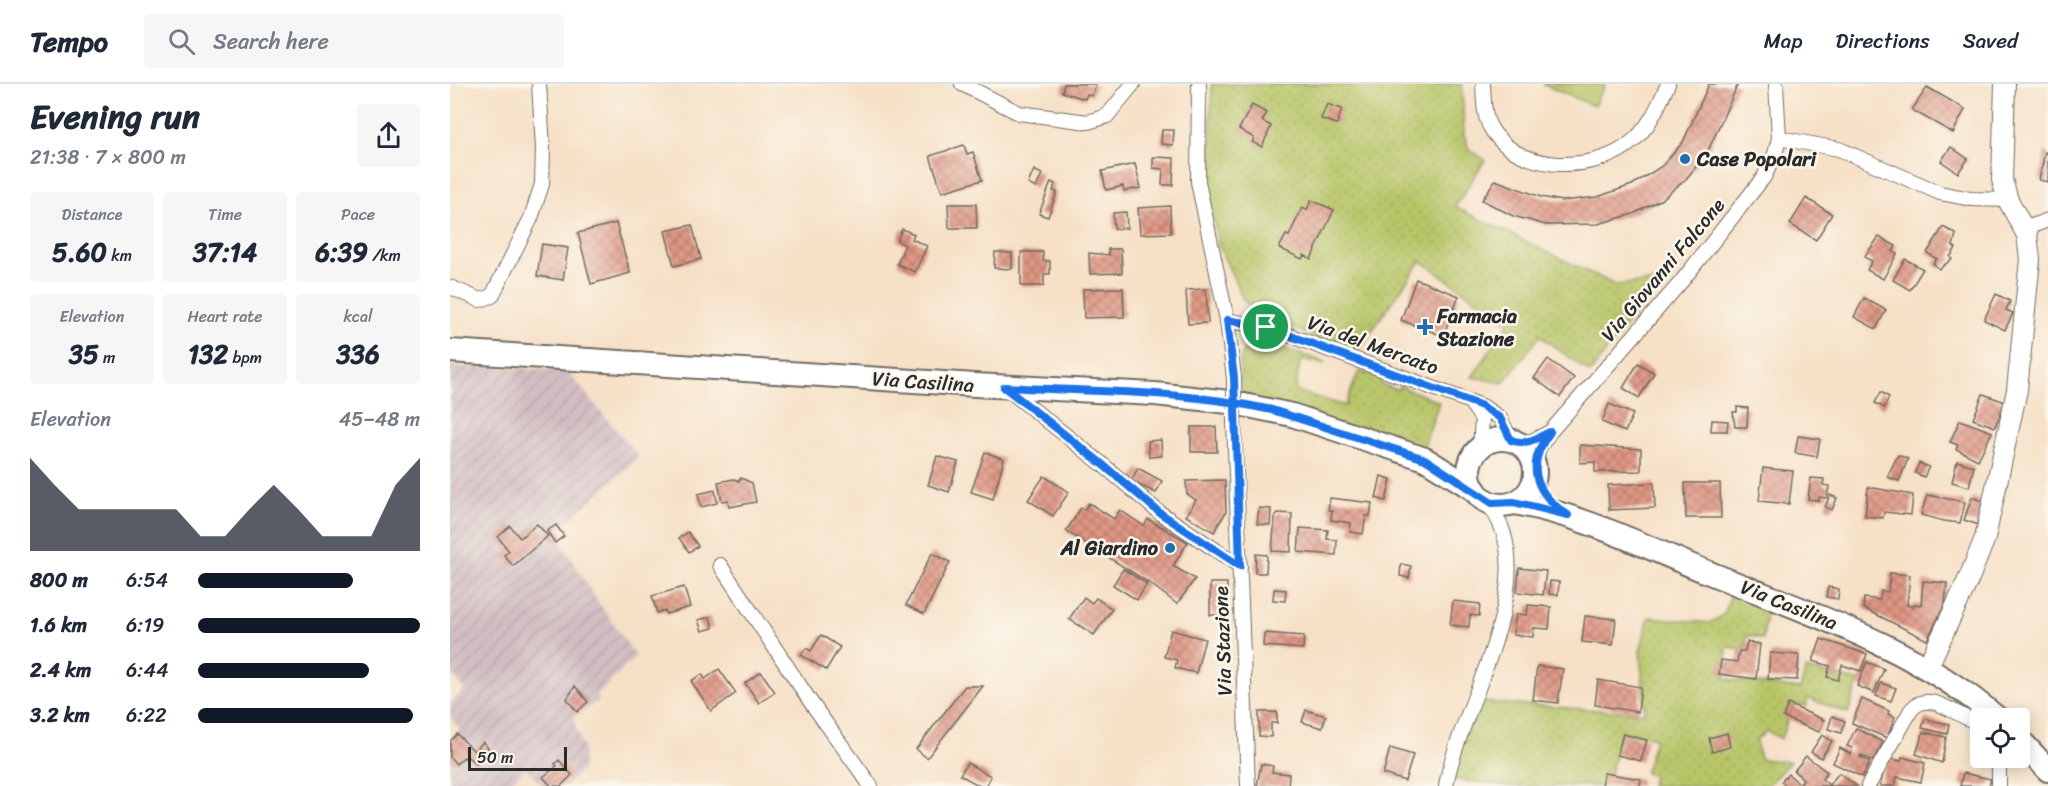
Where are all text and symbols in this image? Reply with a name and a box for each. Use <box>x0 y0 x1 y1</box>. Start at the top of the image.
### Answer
search box <box>144 14 564 68</box>
text: Tempo <box>30 17 108 66</box>
text: Search here <box>213 22 329 61</box>
text: Map <box>1764 22 1802 60</box>
text: Directions <box>1835 22 1930 60</box>
text: Saved <box>1963 22 2018 60</box>
icon: search <box>165 25 198 58</box>
text: Evening run <box>30 88 200 146</box>
button: share <box>357 104 420 167</box>
text: 21:38 · 7 × 800 m <box>30 140 186 175</box>
place label: Case Popolari <box>1696 142 1817 177</box>
marker: Case Popolari <box>1678 152 1692 166</box>
street label: Via Giovanni Falcone <box>1592 190 1734 350</box>
text: Distance <box>62 200 122 229</box>
text: Time <box>208 200 242 229</box>
text: Pace <box>341 200 375 229</box>
text: 5.60 <box>52 229 107 275</box>
text: 37:14 <box>193 229 257 275</box>
text: 6:39 <box>315 229 368 275</box>
text: km <box>107 241 132 270</box>
text: /km <box>368 241 401 270</box>
place label: Farmacia Stazione <box>1436 299 1517 357</box>
pin <box>1240 301 1291 352</box>
text: Elevation <box>60 302 124 331</box>
text: Heart rate <box>187 302 263 331</box>
text: kcal <box>343 302 373 331</box>
street label: Via del Mercato <box>1303 305 1444 385</box>
icon: arrive <box>1249 310 1282 343</box>
marker: Farmacia Stazione <box>1418 320 1432 334</box>
text: 35 <box>69 331 99 377</box>
text: 132 <box>188 331 228 377</box>
text: 336 <box>336 331 380 377</box>
text: m <box>99 343 115 372</box>
text: bpm <box>228 343 262 372</box>
street label: Via Casilina <box>871 361 975 403</box>
text: Elevation <box>30 402 111 437</box>
text: 45–48 m <box>339 402 420 437</box>
place label: Al Giardino <box>1060 531 1159 566</box>
marker: Al Giardino <box>1163 541 1177 555</box>
text: 800 m <box>30 563 88 598</box>
text: 6:54 <box>126 563 168 598</box>
street label: Via Casilina <box>1735 570 1843 640</box>
street label: Via Stazione <box>1204 585 1242 696</box>
text: 1.6 km <box>30 608 87 643</box>
text: 6:19 <box>126 608 164 643</box>
text: 2.4 km <box>30 653 91 688</box>
text: 6:44 <box>126 653 168 688</box>
text: 3.2 km <box>30 698 90 733</box>
text: 6:22 <box>126 698 166 733</box>
map controls <box>1970 708 2030 768</box>
button: locate <box>1970 708 2030 768</box>
text: 50 m <box>477 743 513 772</box>
scale bar <box>468 744 567 772</box>

